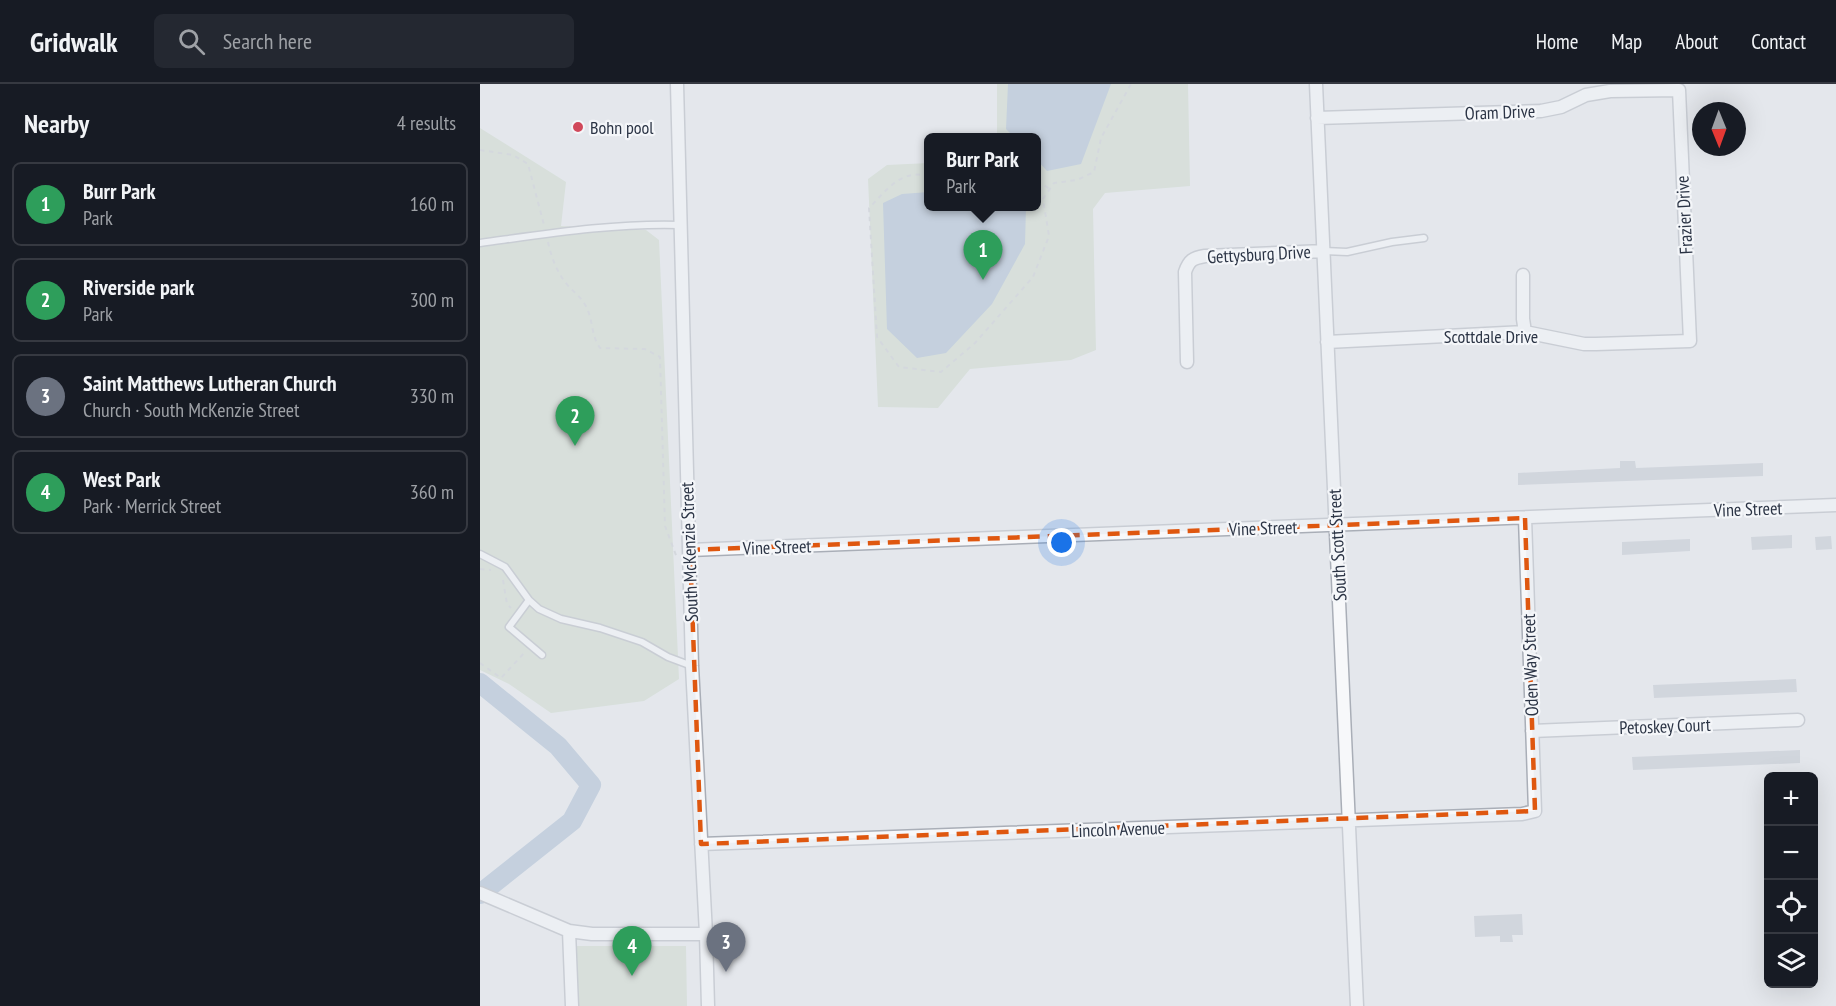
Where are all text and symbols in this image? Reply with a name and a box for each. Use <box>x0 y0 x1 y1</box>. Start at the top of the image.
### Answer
search box <box>154 14 574 68</box>
text: Gridwalk <box>30 23 118 60</box>
icon: search <box>175 25 208 58</box>
text: Search here <box>223 27 312 55</box>
text: Home <box>1536 28 1578 55</box>
text: Map <box>1611 28 1642 55</box>
text: About <box>1675 28 1718 55</box>
text: Contact <box>1751 28 1806 55</box>
street label: Oram Drive <box>1464 99 1536 125</box>
north arrow <box>1692 102 1746 156</box>
text: Nearby <box>24 107 89 140</box>
text: 4 results <box>397 110 456 136</box>
place label: Bohn pool <box>590 116 654 139</box>
marker: Bohn pool <box>571 120 585 134</box>
popup <box>924 133 1041 211</box>
text: Burr Park <box>946 145 1019 173</box>
text: Park <box>946 173 976 199</box>
street label: Frazier Drive <box>1670 175 1698 255</box>
text: Burr Park <box>83 177 156 205</box>
text: 1 <box>41 191 50 217</box>
text: 160 m <box>410 191 454 217</box>
text: Park <box>83 205 113 231</box>
pin: 1 <box>964 230 1002 280</box>
street label: Gettysburg Drive <box>1207 240 1311 268</box>
text: Riverside park <box>83 273 194 301</box>
text: 2 <box>41 287 50 313</box>
text: 300 m <box>410 287 454 313</box>
text: Park <box>83 301 113 327</box>
street label: Scottdale Drive <box>1444 325 1538 348</box>
text: Saint Matthews Lutheran Church <box>83 369 337 397</box>
text: 3 <box>41 383 50 409</box>
text: 330 m <box>410 383 454 409</box>
pin: 2 <box>556 396 595 446</box>
text: Church · South McKenzie Street <box>83 397 300 423</box>
text: West Park <box>83 465 160 493</box>
text: 4 <box>41 479 50 505</box>
text: 360 m <box>410 479 454 505</box>
street label: South McKenzie Street <box>675 481 703 622</box>
street label: South Scott Street <box>1323 488 1351 602</box>
text: Park · Merrick Street <box>83 493 221 519</box>
street label: Vine Street <box>1712 496 1783 522</box>
street label: Vine Street <box>1227 515 1298 541</box>
your location <box>1047 528 1076 557</box>
street label: Vine Street <box>741 534 812 560</box>
street label: Oden Way Street <box>1517 613 1543 717</box>
street label: Petoskey Court <box>1619 713 1711 739</box>
map controls <box>1764 772 1818 988</box>
button: + <box>1764 772 1818 826</box>
street label: Lincoln Avenue <box>1071 816 1165 842</box>
button: − <box>1764 826 1818 880</box>
button: locate <box>1764 880 1818 934</box>
pin: 3 <box>706 922 746 972</box>
pin: 4 <box>612 926 652 976</box>
button: layers <box>1764 934 1818 988</box>

